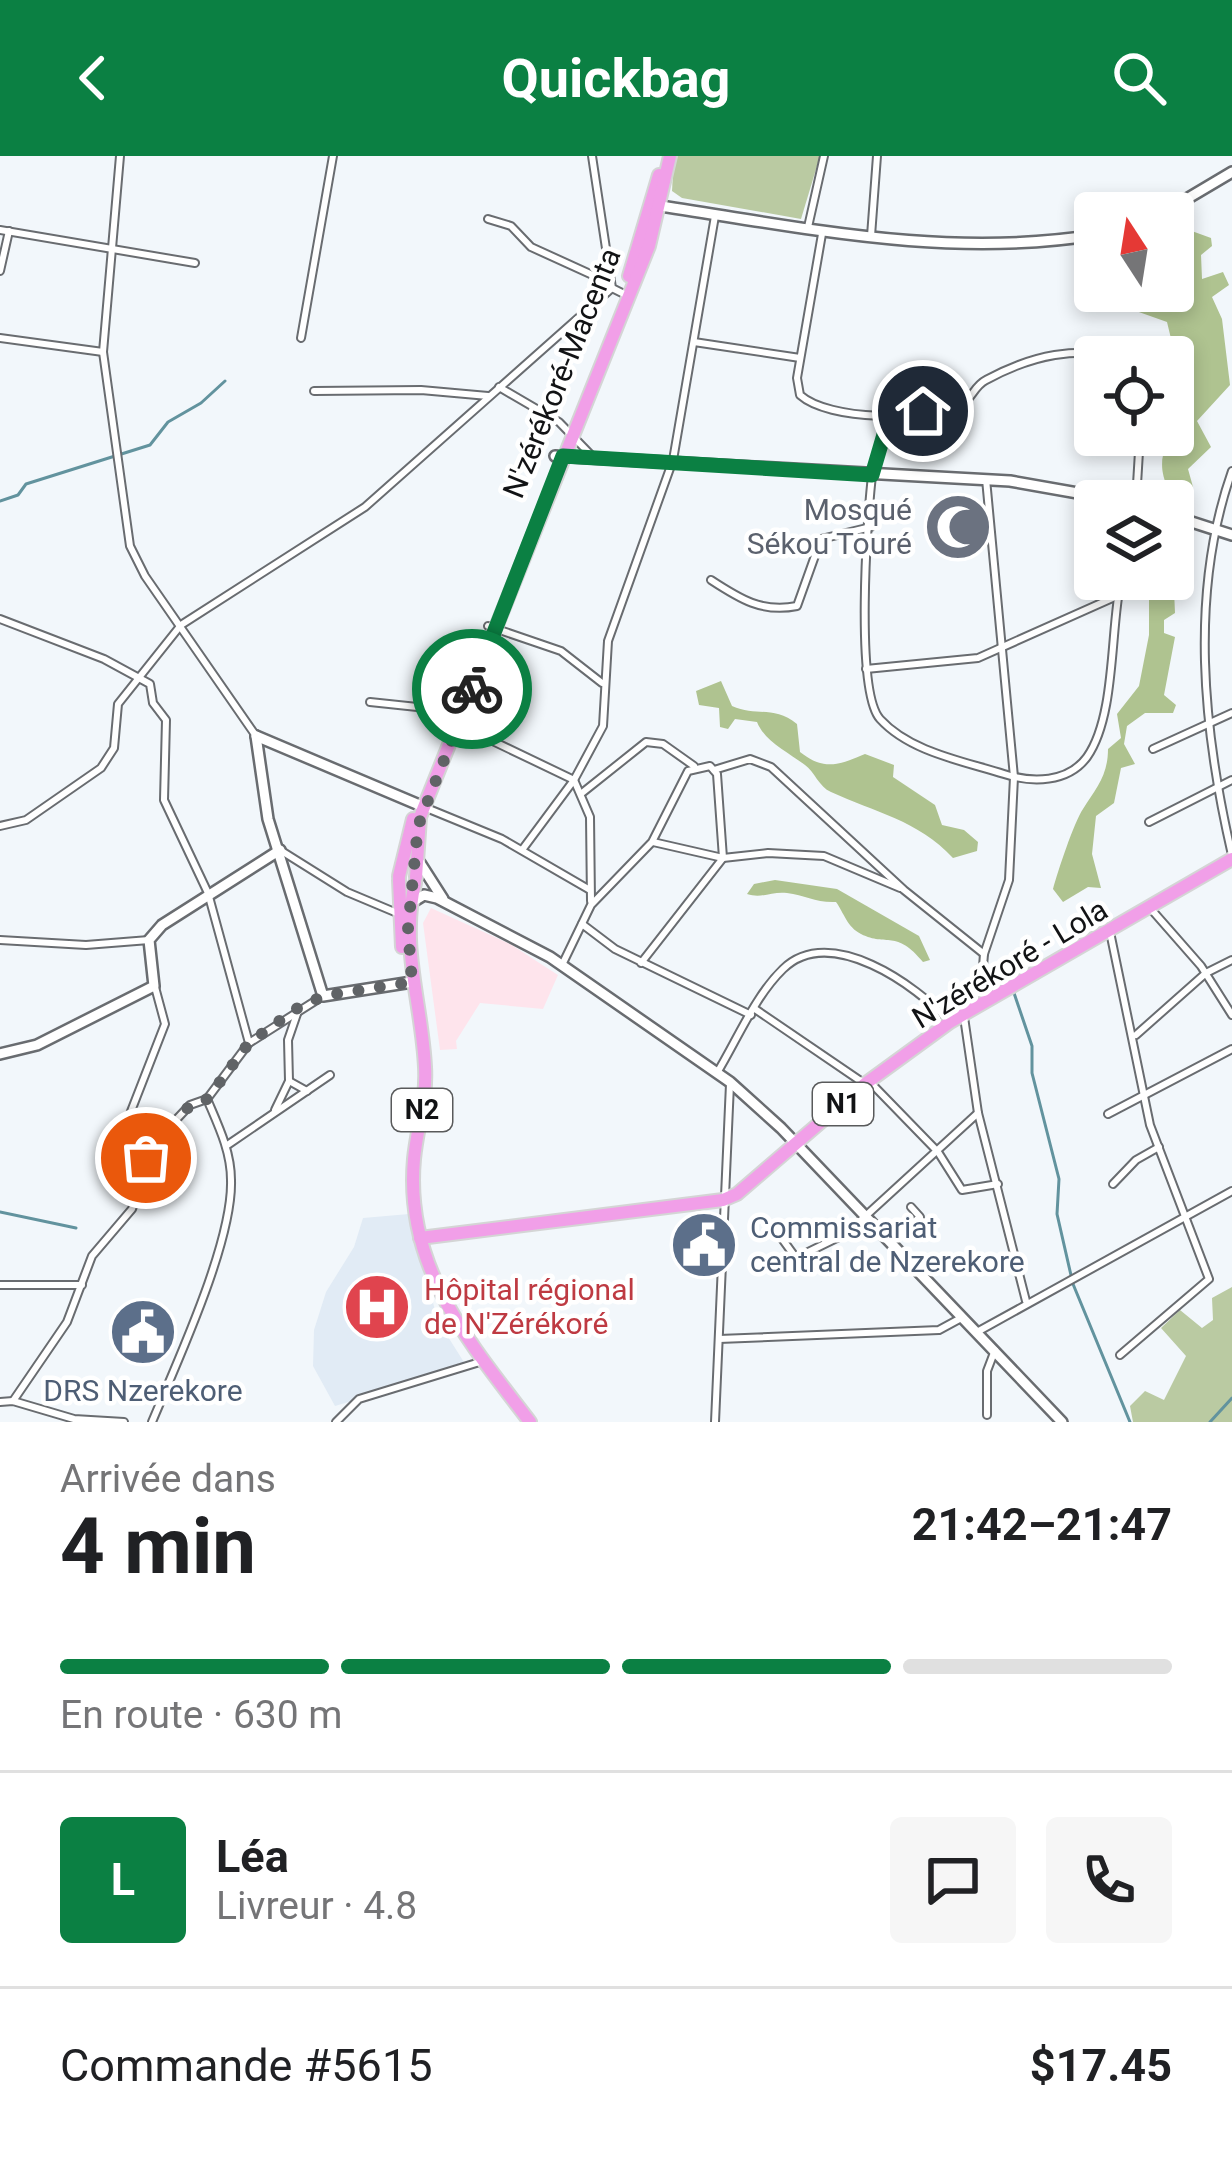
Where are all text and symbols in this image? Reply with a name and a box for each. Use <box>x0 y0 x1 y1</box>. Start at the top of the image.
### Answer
icon: back <box>60 45 126 111</box>
icon: search <box>1106 45 1172 111</box>
text: Quickbag <box>502 47 730 110</box>
north arrow <box>1074 192 1194 312</box>
map controls <box>1074 192 1194 600</box>
street label: N'zérékoré-Macenta <box>495 243 628 503</box>
button: locate <box>1074 336 1194 456</box>
pin <box>872 360 974 462</box>
icon: home <box>890 378 956 444</box>
button: layers <box>1074 480 1194 600</box>
place label: Mosqué Sékou Touré <box>747 492 912 561</box>
mosque icon: Mosqué Sékou Touré <box>923 492 993 562</box>
courier <box>412 629 532 749</box>
icon: bike <box>439 656 505 722</box>
street label: N'zérékoré - Lola <box>906 892 1114 1036</box>
road number: N1 <box>813 1083 873 1125</box>
road number: N2 <box>392 1089 452 1131</box>
pin <box>95 1107 197 1209</box>
icon: bag <box>113 1125 179 1191</box>
public building icon: Commissariat central de Nzerekore <box>669 1210 739 1280</box>
place label: Commissariat central de Nzerekore <box>750 1210 1025 1279</box>
hospital icon: Hôpital régional de N'Zérékoré <box>342 1272 412 1342</box>
place label: Hôpital régional de N'Zérékoré <box>424 1272 635 1341</box>
public building icon: DRS Nzerekore <box>108 1297 178 1367</box>
place label: DRS Nzerekore <box>43 1373 243 1408</box>
text: Arrivée dans <box>60 1456 276 1502</box>
text: 21:42–21:47 <box>912 1498 1172 1551</box>
text: 4 min <box>60 1501 256 1592</box>
text: En route · 630 m <box>60 1692 343 1738</box>
button: chat <box>890 1817 1016 1943</box>
button: phone <box>1046 1817 1172 1943</box>
text: Léa <box>216 1830 289 1883</box>
text: L <box>111 1853 135 1906</box>
text: Livreur · 4.8 <box>216 1883 417 1929</box>
text: Commande #5615 <box>60 2039 432 2092</box>
text: $17.45 <box>1030 2039 1172 2092</box>

